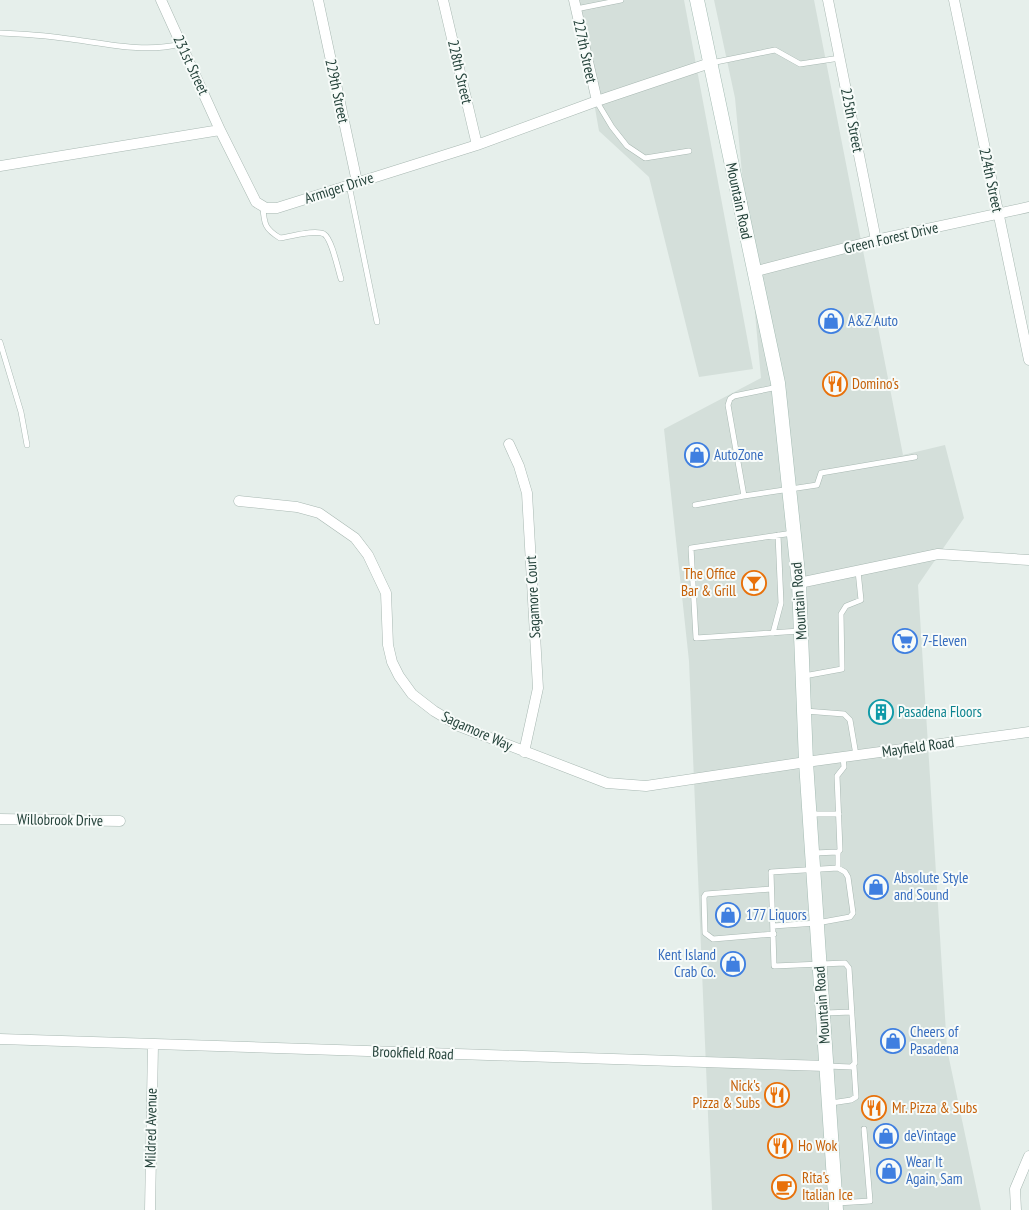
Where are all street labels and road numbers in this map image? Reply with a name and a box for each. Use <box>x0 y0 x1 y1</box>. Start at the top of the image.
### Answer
street label: 227th Street <box>569 17 602 85</box>
street label: 231st Street <box>169 32 214 98</box>
street label: 228th Street <box>444 38 477 106</box>
street label: 229th Street <box>321 57 354 125</box>
street label: 225th Street <box>837 86 868 154</box>
street label: 224th Street <box>975 146 1008 214</box>
street label: Mountain Road <box>722 161 757 241</box>
street label: Armiger Drive <box>302 167 376 208</box>
street label: Green Forest Drive <box>842 217 940 258</box>
street label: Sagamore Court <box>521 555 544 639</box>
street label: Mountain Road <box>786 562 811 641</box>
street label: Sagamore Way <box>439 706 516 755</box>
street label: Mayfield Road <box>881 732 955 761</box>
street label: Willobrook Drive <box>17 809 103 830</box>
street label: Mountain Road <box>809 966 834 1045</box>
street label: Brookfield Road <box>372 1042 454 1063</box>
street label: Mildred Avenue <box>140 1088 161 1168</box>

